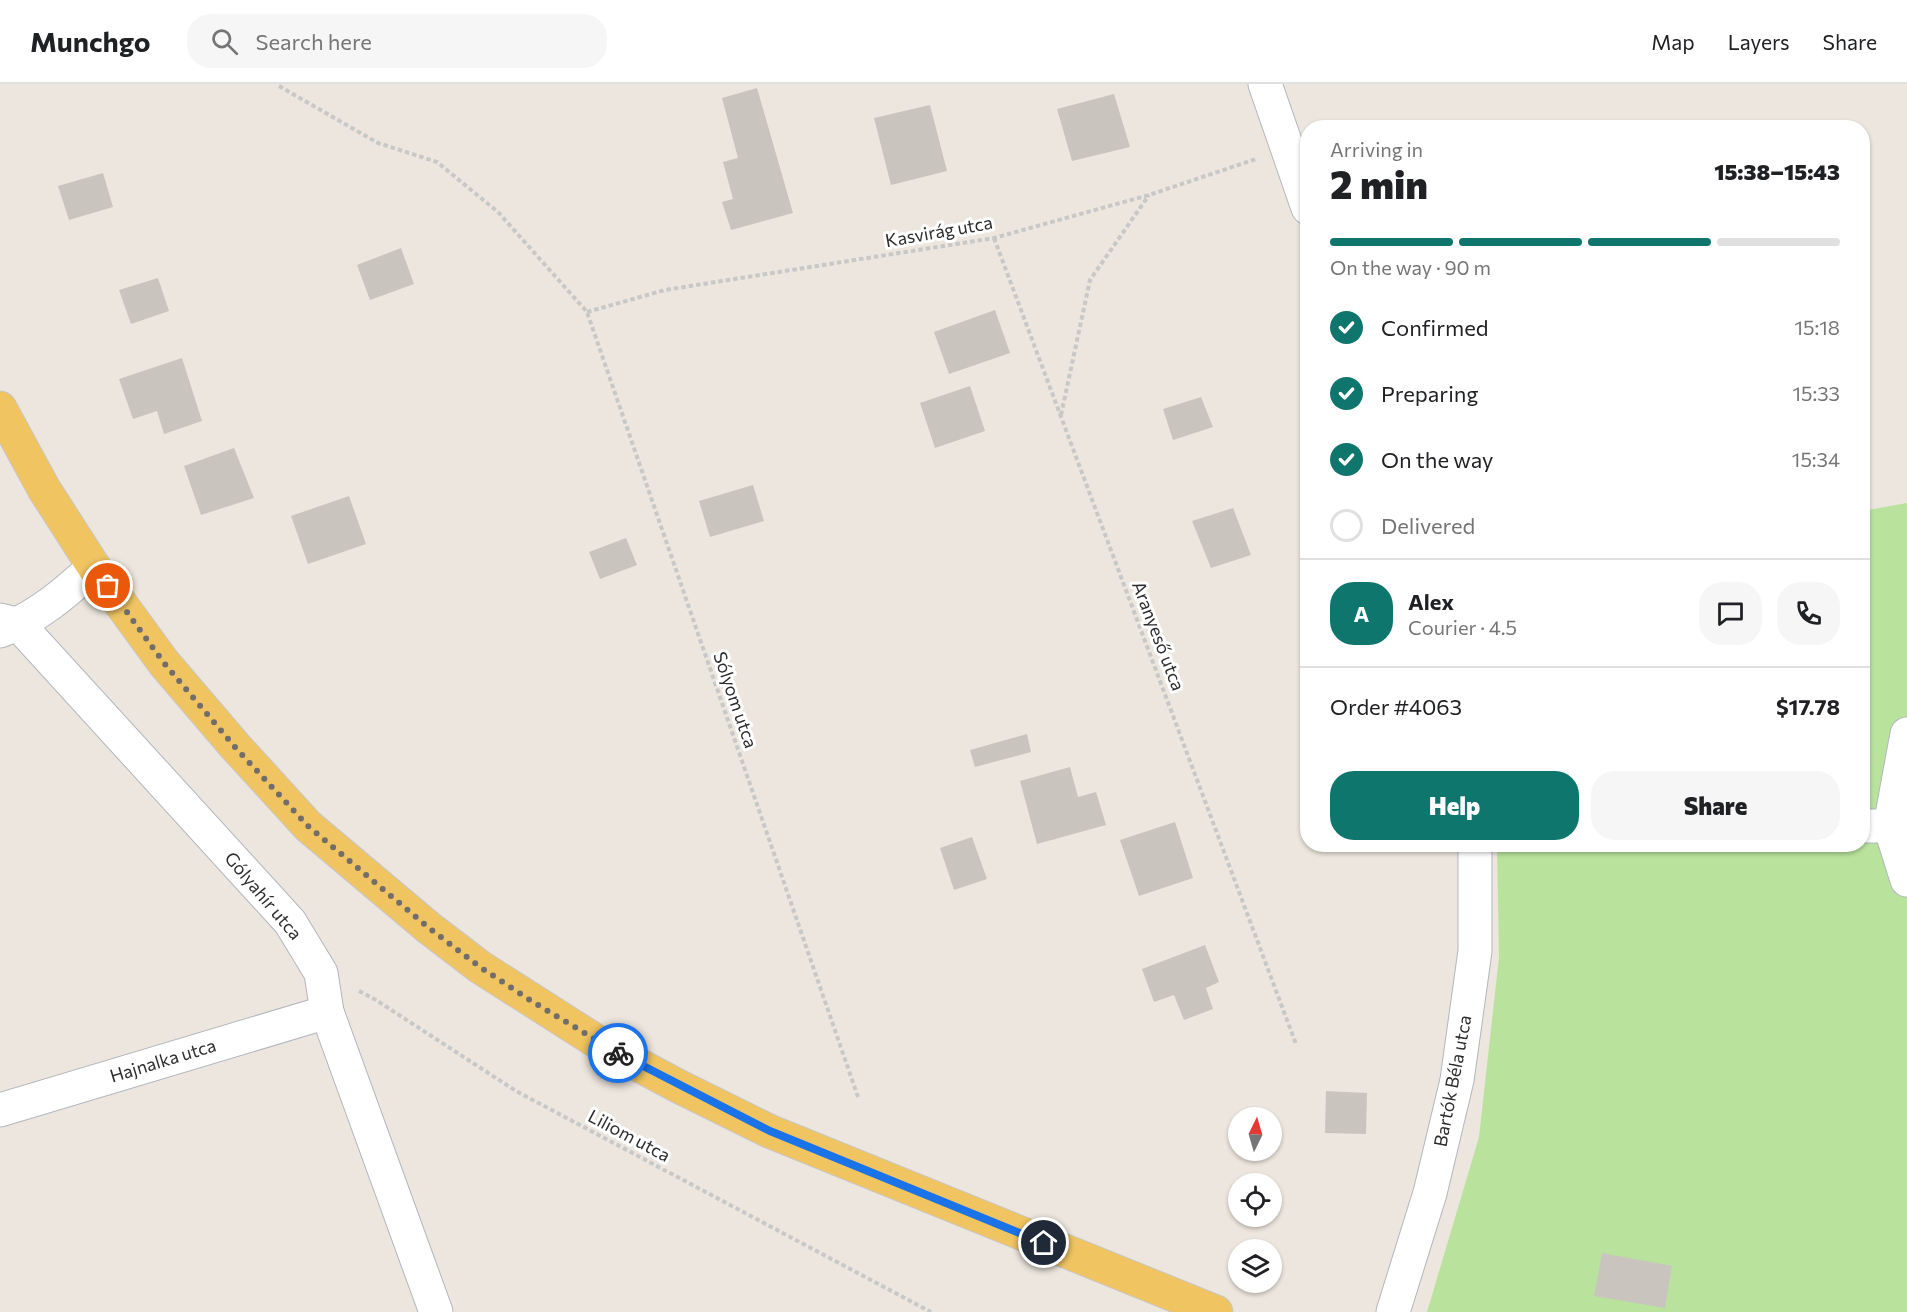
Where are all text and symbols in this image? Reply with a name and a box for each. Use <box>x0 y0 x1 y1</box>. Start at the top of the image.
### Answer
search box <box>187 14 607 68</box>
text: Munchgo <box>30 24 151 58</box>
icon: search <box>208 25 241 58</box>
text: Search here <box>256 28 372 55</box>
text: Map <box>1651 29 1695 54</box>
text: Layers <box>1728 29 1790 54</box>
text: Share <box>1823 29 1877 54</box>
text: Arriving in <box>1330 137 1423 161</box>
text: 15:38–15:43 <box>1714 158 1840 185</box>
text: 2 min <box>1330 159 1428 207</box>
street label: Kasvirág utca <box>883 211 994 251</box>
text: On the way · 90 m <box>1330 255 1491 279</box>
icon: check <box>1330 311 1363 344</box>
text: Confirmed <box>1381 314 1488 341</box>
text: 15:18 <box>1795 315 1840 339</box>
icon: check <box>1330 377 1363 410</box>
text: Preparing <box>1381 380 1478 407</box>
text: 15:33 <box>1792 381 1840 405</box>
icon: check <box>1330 443 1363 476</box>
text: On the way <box>1381 446 1493 473</box>
text: 15:34 <box>1792 447 1840 471</box>
text: Delivered <box>1381 512 1475 539</box>
pin <box>82 560 133 611</box>
icon: bag <box>91 569 124 602</box>
street label: Aranyeső utca <box>1128 578 1190 693</box>
button: chat <box>1699 582 1762 645</box>
button: phone <box>1777 582 1840 645</box>
text: Alex <box>1408 588 1454 615</box>
text: A <box>1354 600 1369 627</box>
text: Courier · 4.5 <box>1408 615 1517 639</box>
street label: Sólyom utca <box>709 649 763 751</box>
text: Order #4063 <box>1330 693 1462 720</box>
text: $17.78 <box>1776 693 1840 720</box>
button: Help <box>1330 771 1579 840</box>
button: Share <box>1591 771 1840 840</box>
street label: Gólyahír utca <box>221 847 307 944</box>
street label: Bartók Béla utca <box>1428 1013 1476 1148</box>
courier <box>588 1023 648 1083</box>
street label: Hajnalka utca <box>107 1033 219 1087</box>
icon: bike <box>602 1037 635 1070</box>
street label: Liliom utca <box>585 1104 674 1166</box>
north arrow <box>1228 1107 1282 1161</box>
map controls <box>1228 1107 1282 1293</box>
button: locate <box>1228 1173 1282 1227</box>
pin <box>1018 1217 1069 1268</box>
icon: home <box>1027 1226 1060 1259</box>
button: layers <box>1228 1239 1282 1293</box>

